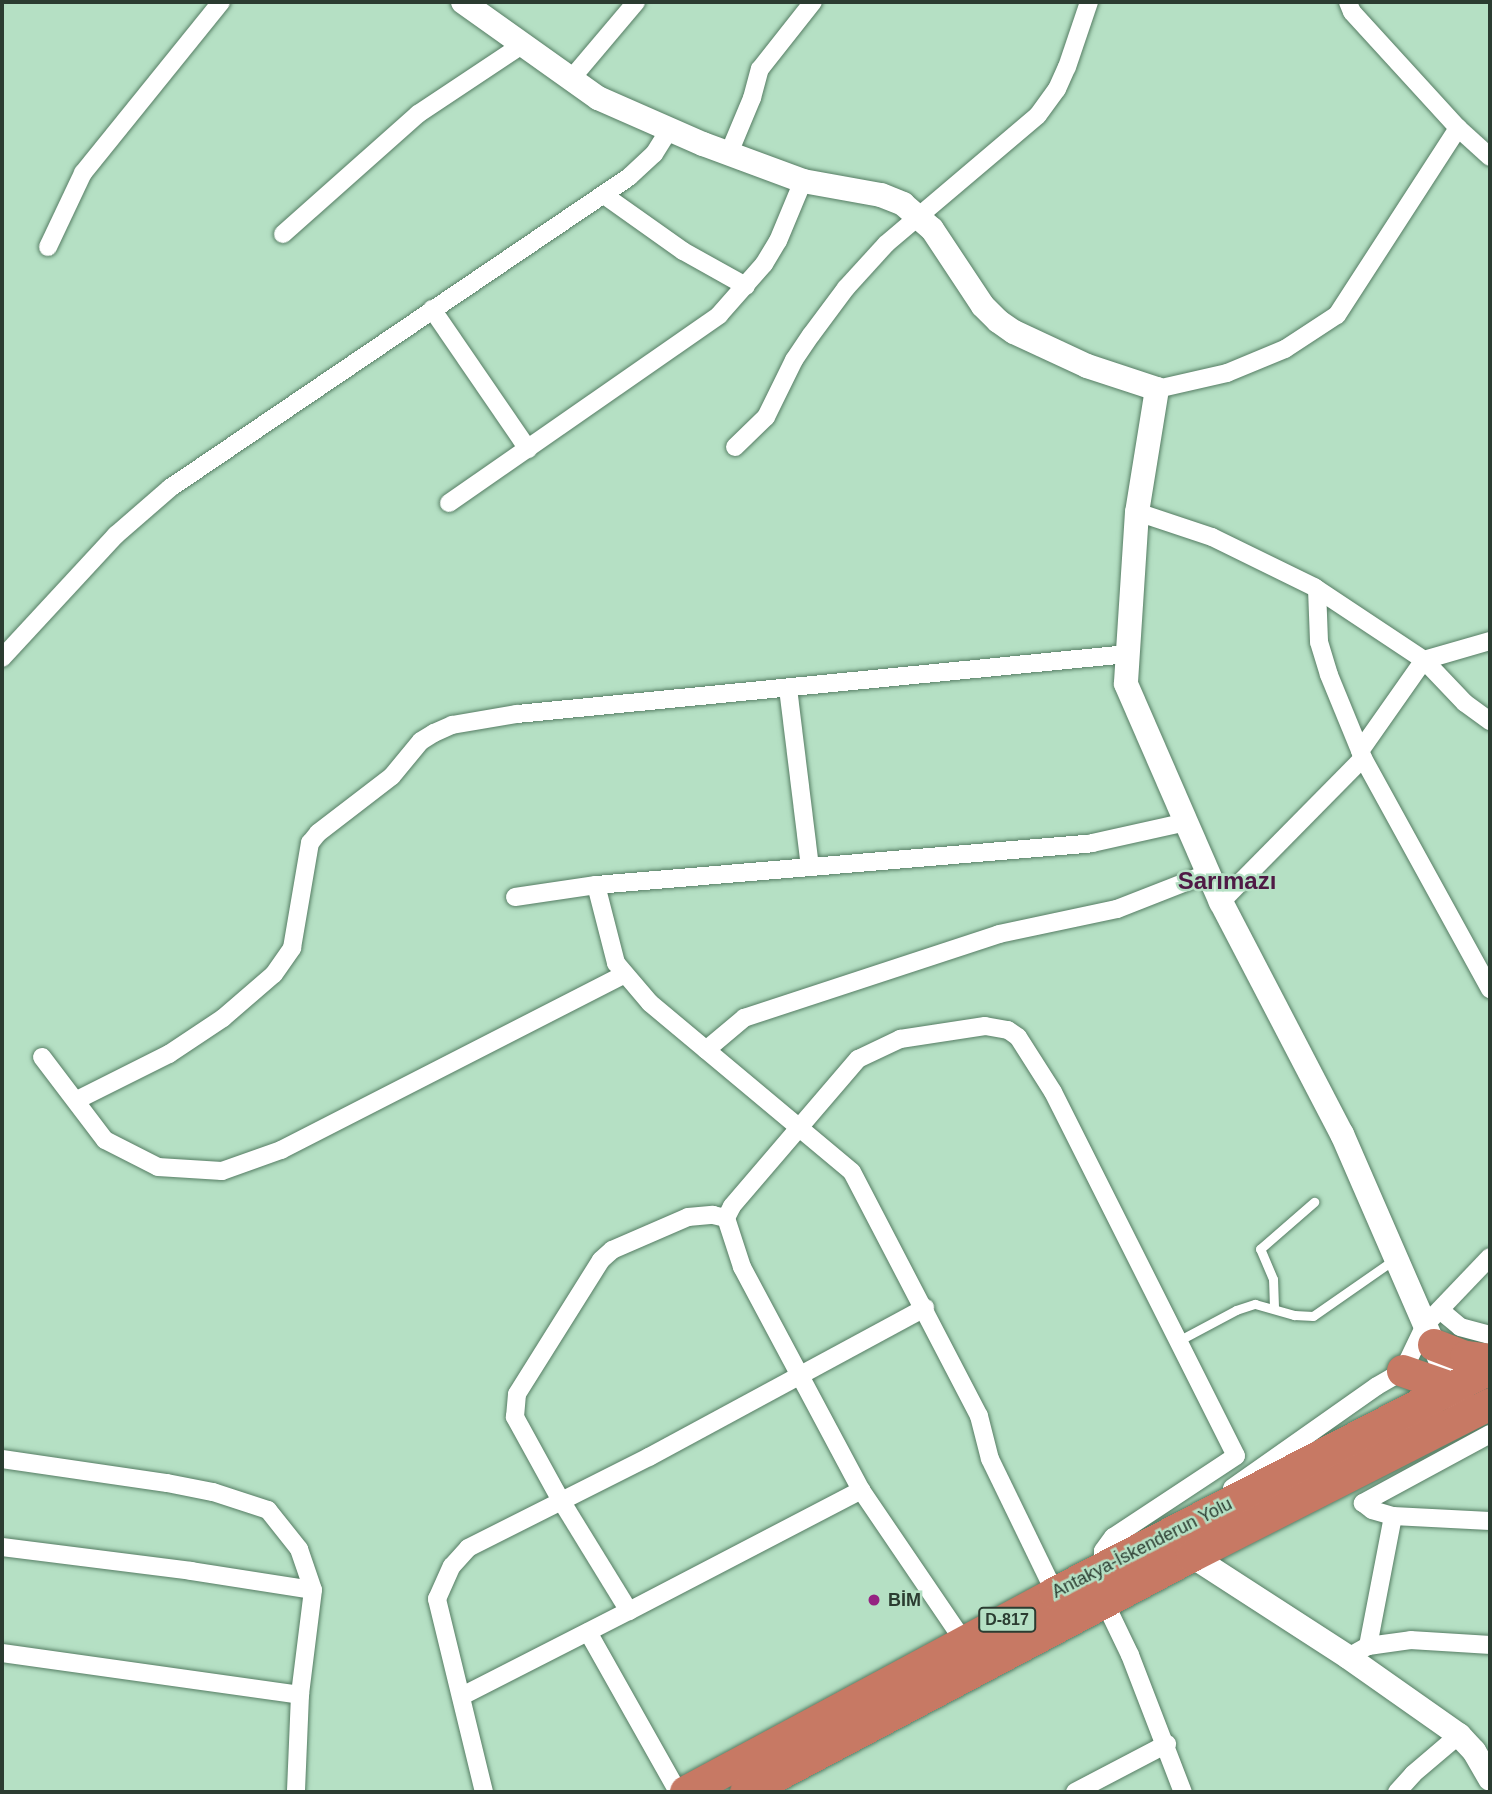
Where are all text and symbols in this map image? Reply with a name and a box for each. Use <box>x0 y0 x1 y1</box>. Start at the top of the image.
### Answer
district label: Sarımazı <box>1178 867 1276 895</box>
street label: Antakya-İskenderun Yolu <box>1048 1493 1236 1603</box>
place label: BİM <box>888 1589 921 1611</box>
marker: BİM <box>866 1592 882 1608</box>
road number: D-817 <box>977 1608 1037 1632</box>

